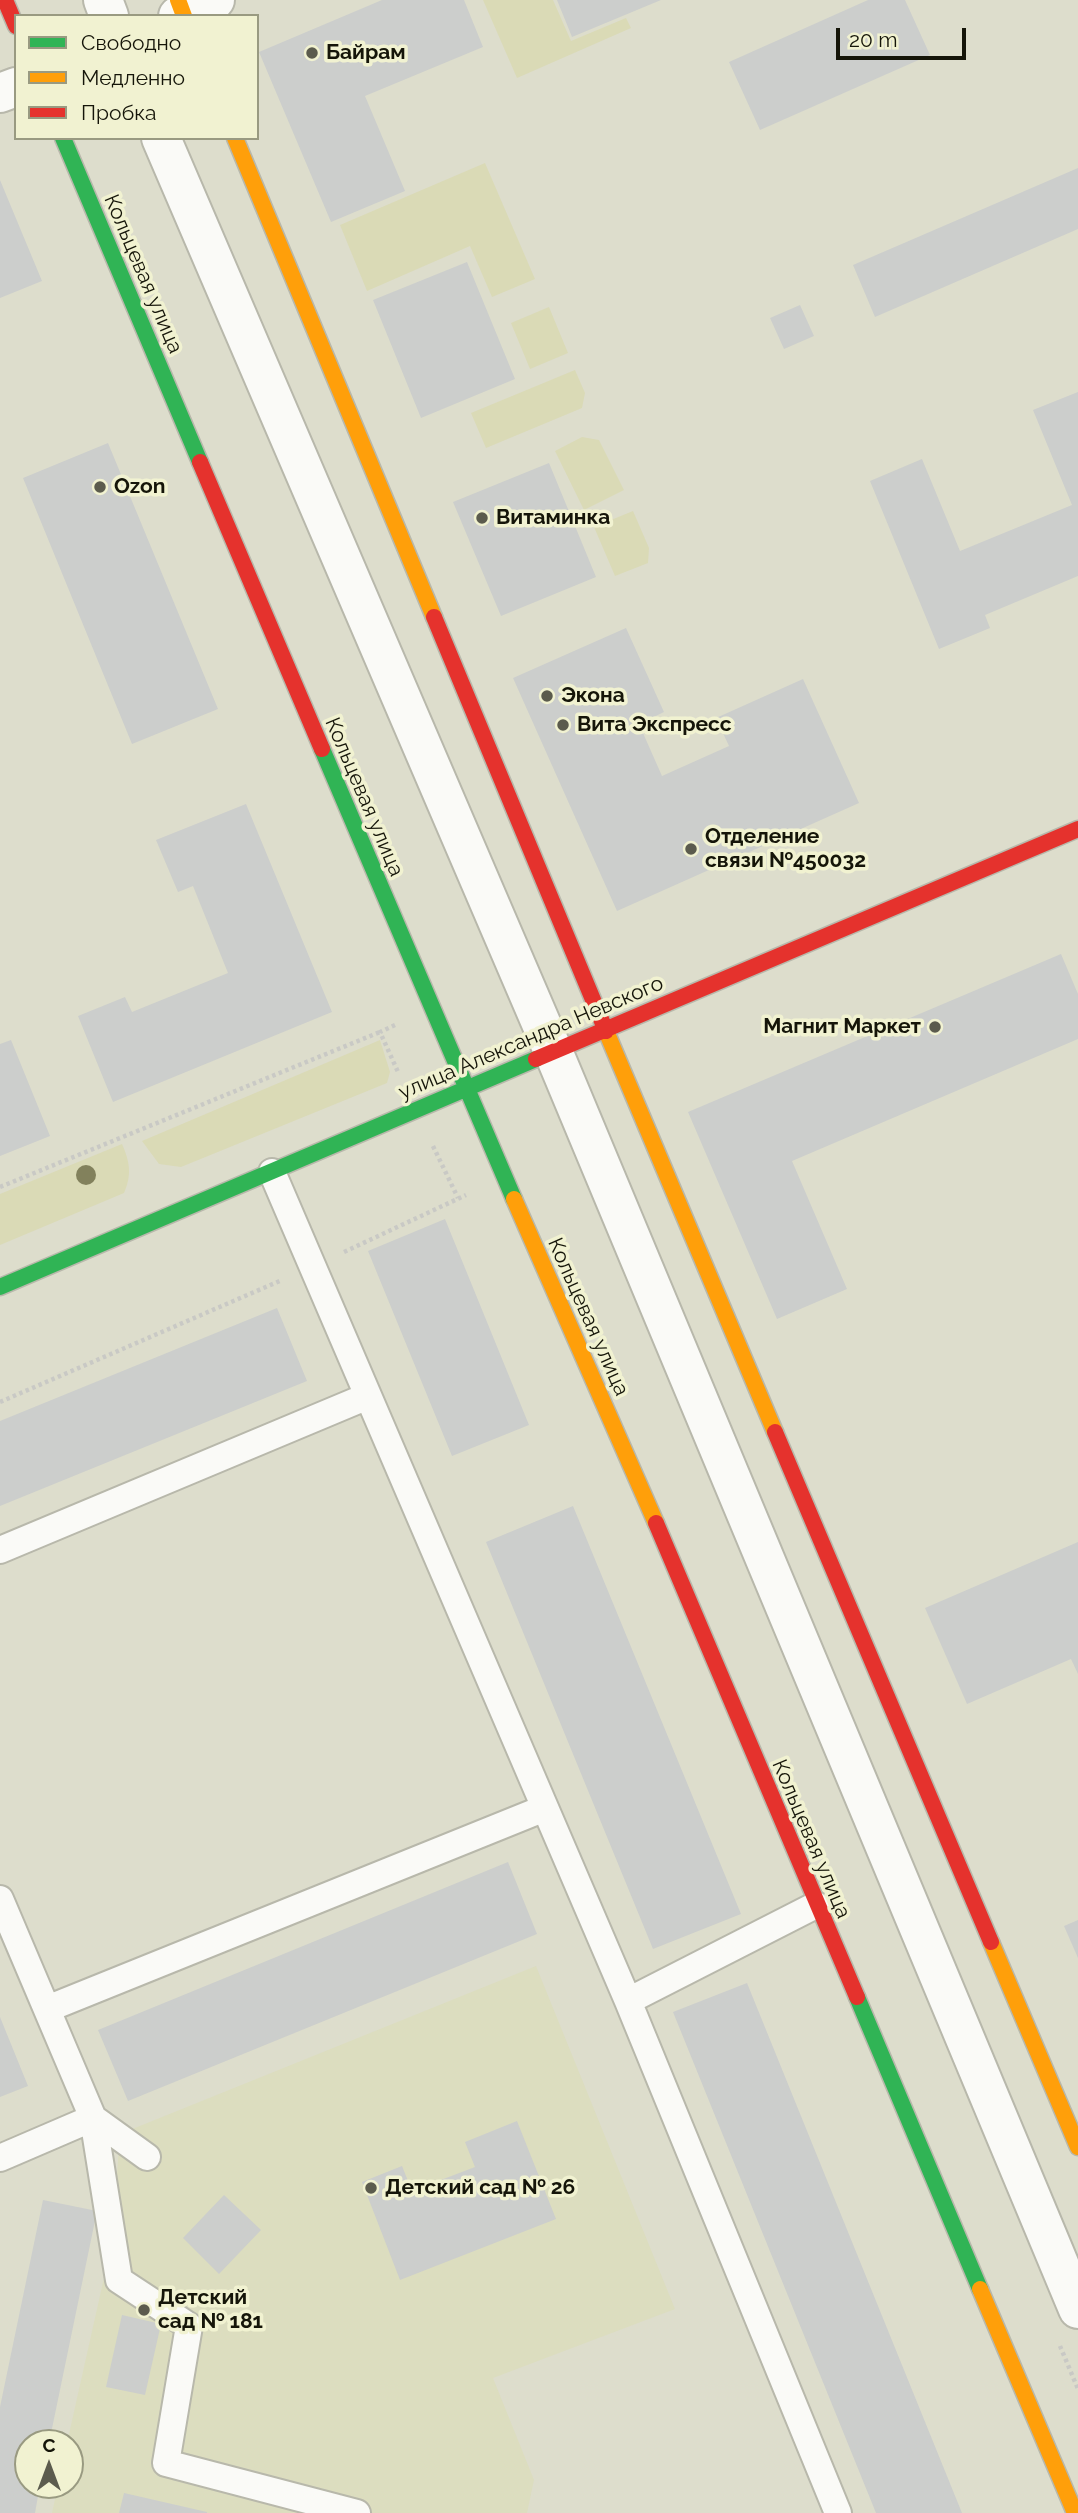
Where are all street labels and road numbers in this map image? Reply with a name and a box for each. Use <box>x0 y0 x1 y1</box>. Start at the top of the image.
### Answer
street label: Кольцевая улица <box>98 191 188 357</box>
street label: Кольцевая улица <box>319 714 409 880</box>
street label: улица Александра Невского <box>395 971 667 1105</box>
street label: Кольцевая улица <box>542 1234 634 1400</box>
street label: Кольцевая улица <box>766 1756 856 1922</box>

